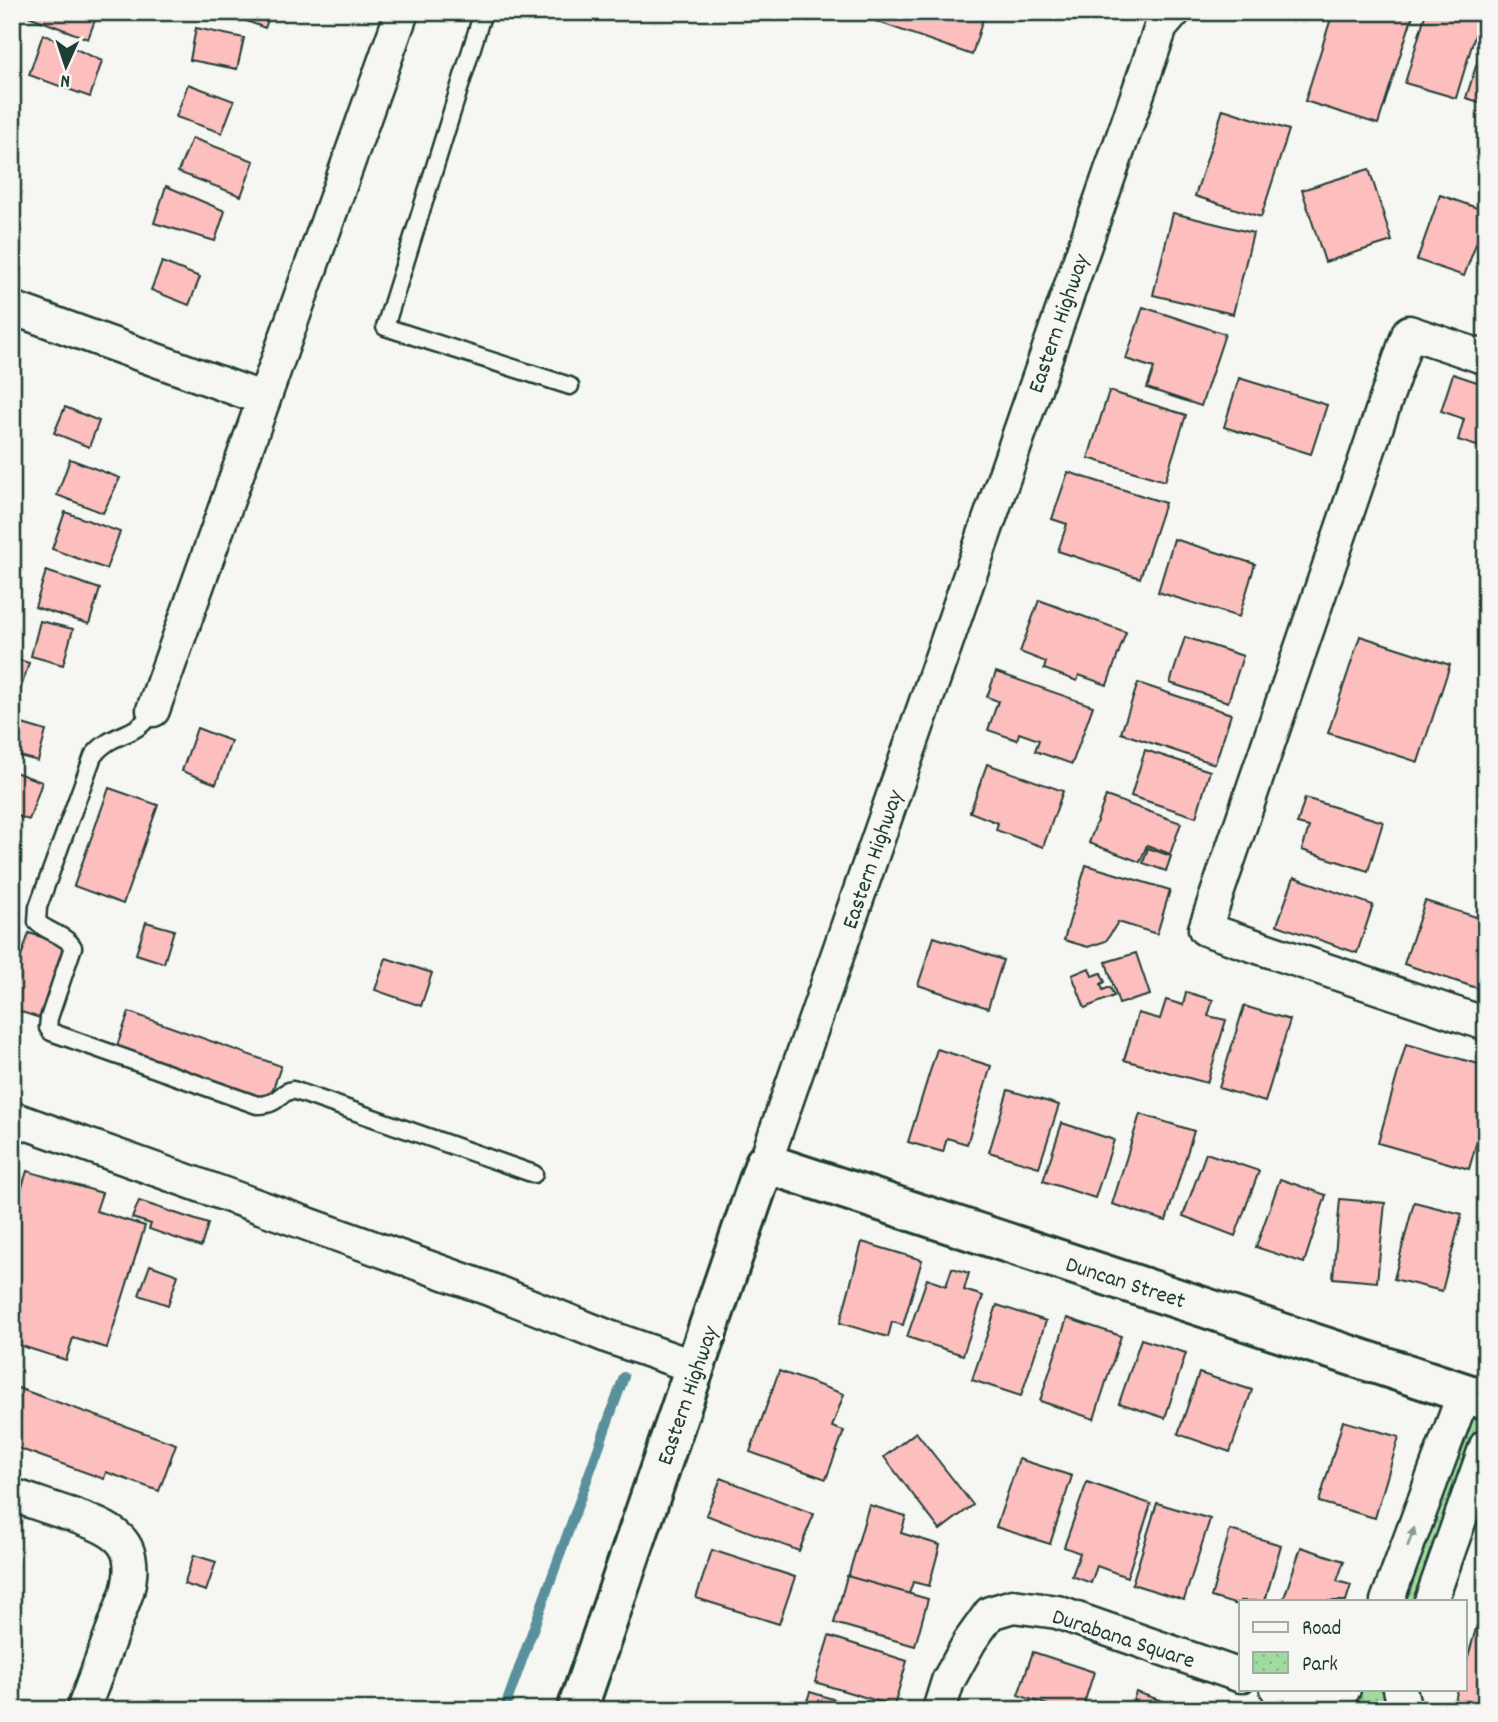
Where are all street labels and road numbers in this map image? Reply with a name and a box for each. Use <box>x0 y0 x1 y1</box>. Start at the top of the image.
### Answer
street label: Eastern Highway <box>1021 249 1100 398</box>
street label: Eastern Highway <box>835 785 914 934</box>
street label: Duncan Street <box>1061 1249 1189 1319</box>
street label: Eastern Highway <box>650 1321 729 1470</box>
street label: Durabana Square <box>1047 1602 1199 1679</box>

